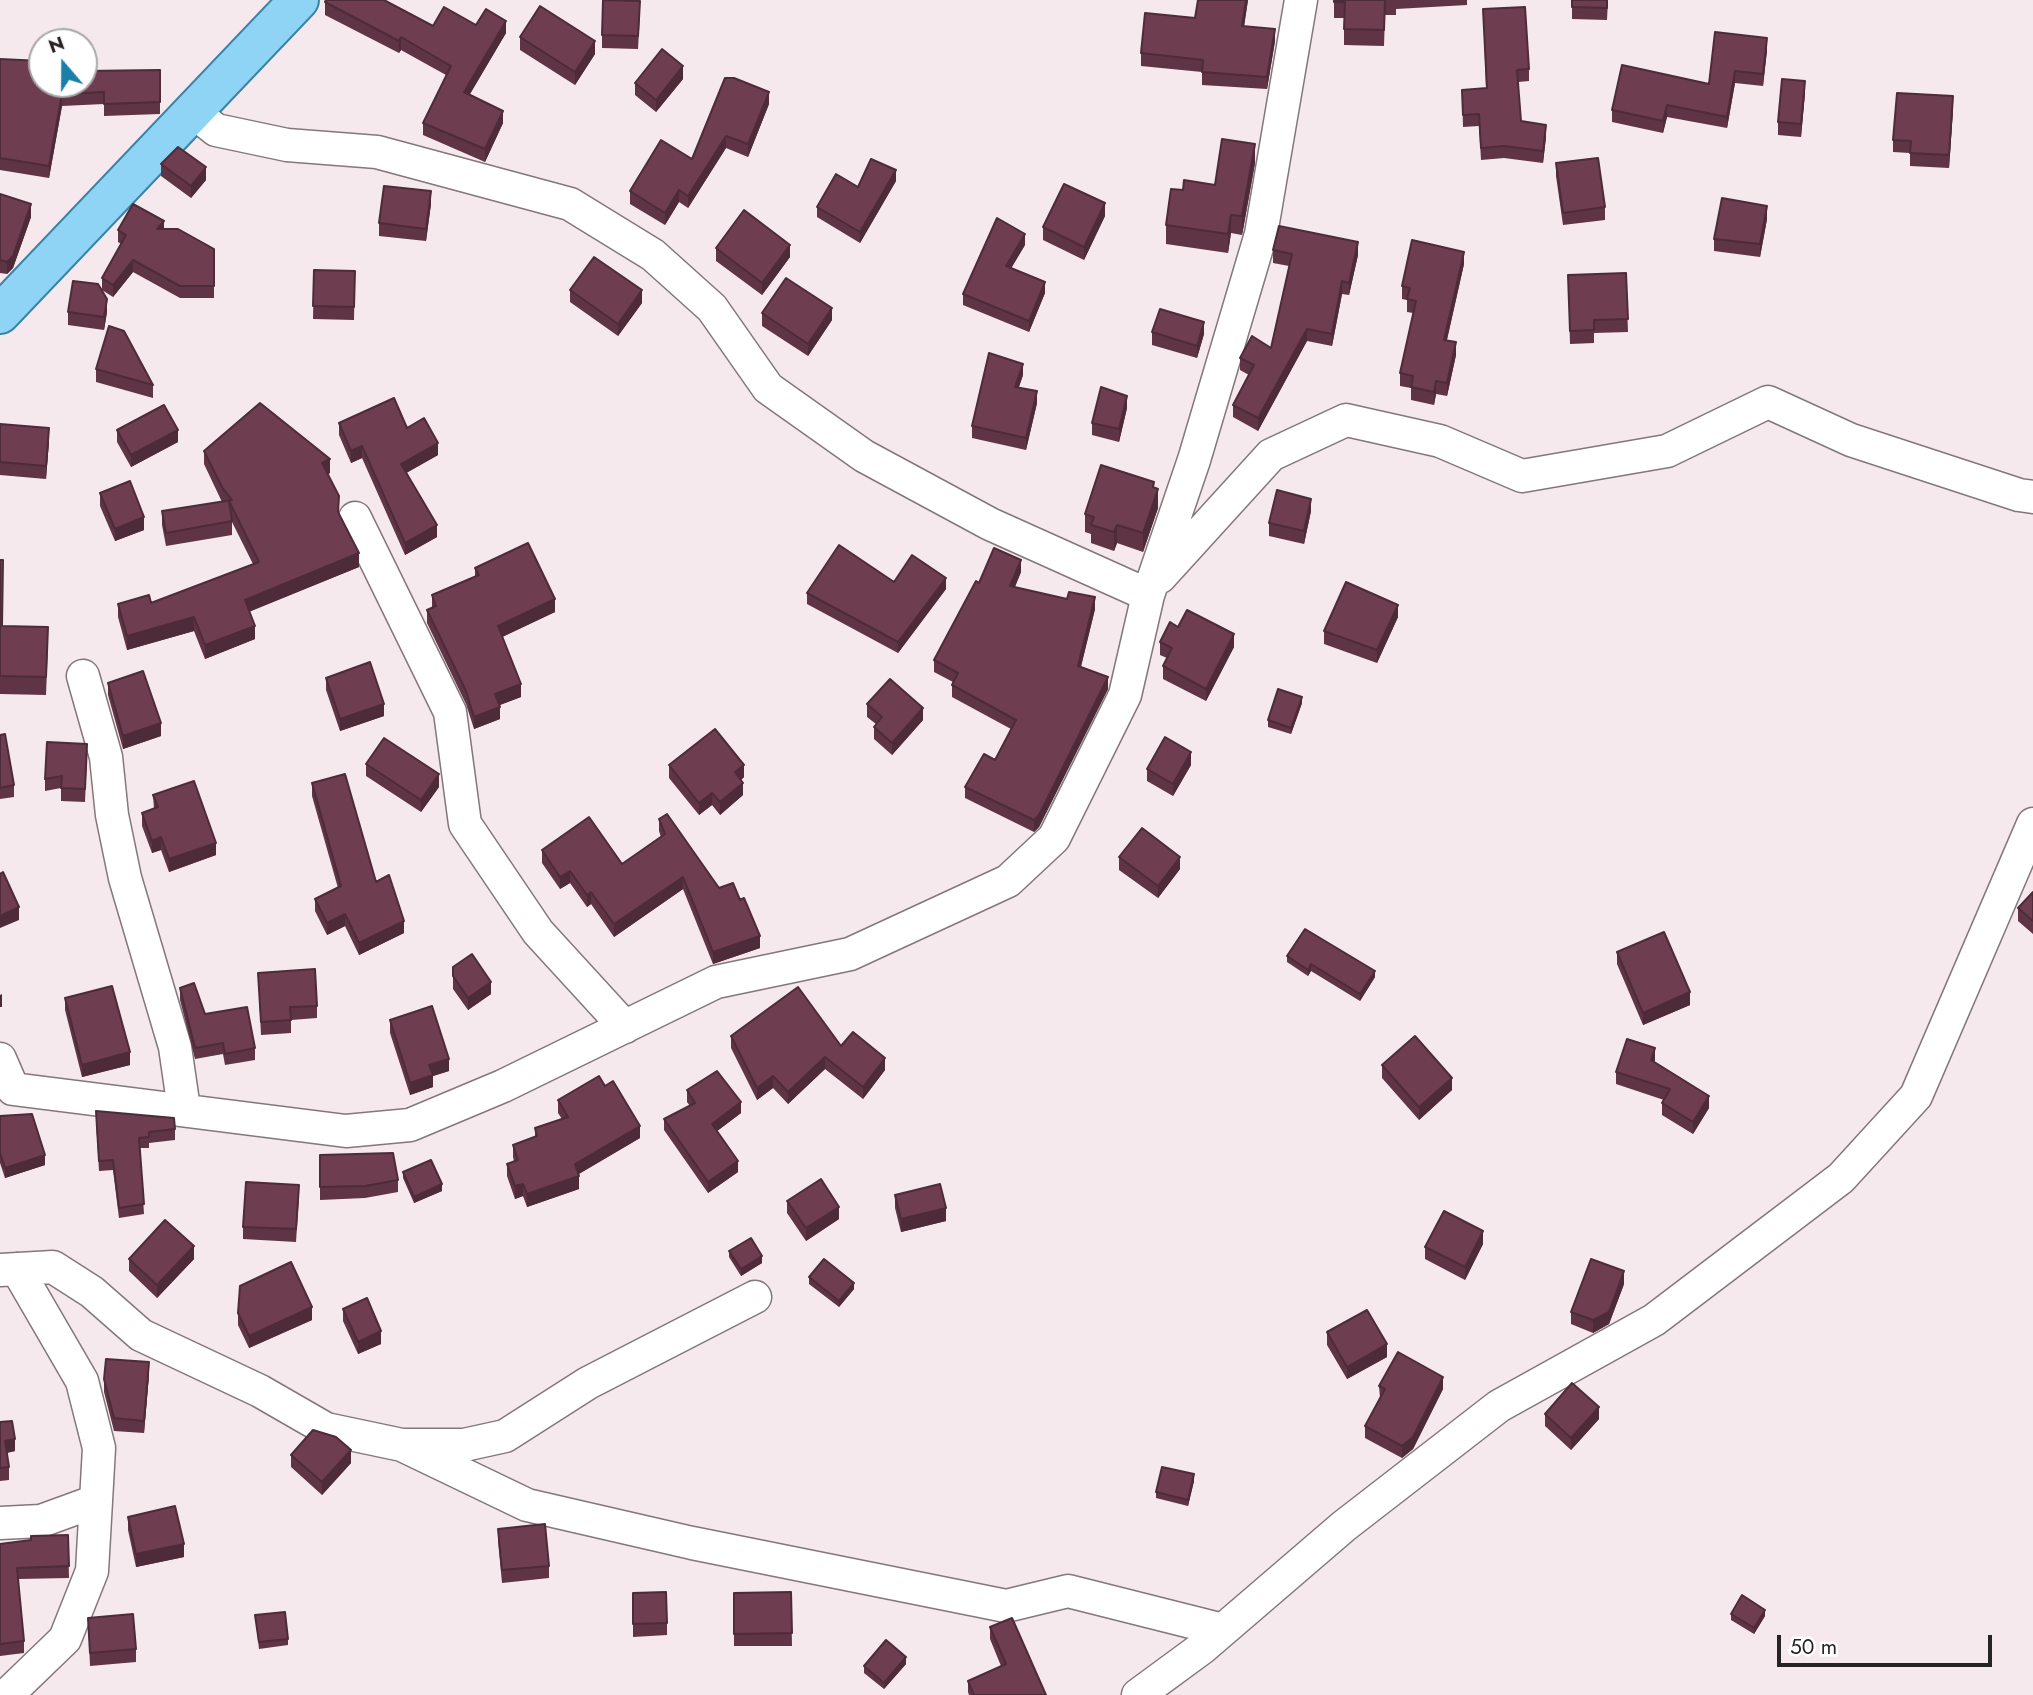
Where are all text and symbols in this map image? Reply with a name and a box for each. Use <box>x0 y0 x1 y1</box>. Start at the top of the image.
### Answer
north arrow <box>28 28 98 98</box>
text: N <box>45 29 68 60</box>
scale bar <box>1781 1622 1996 1666</box>
text: 50 m <box>1790 1632 1837 1662</box>

